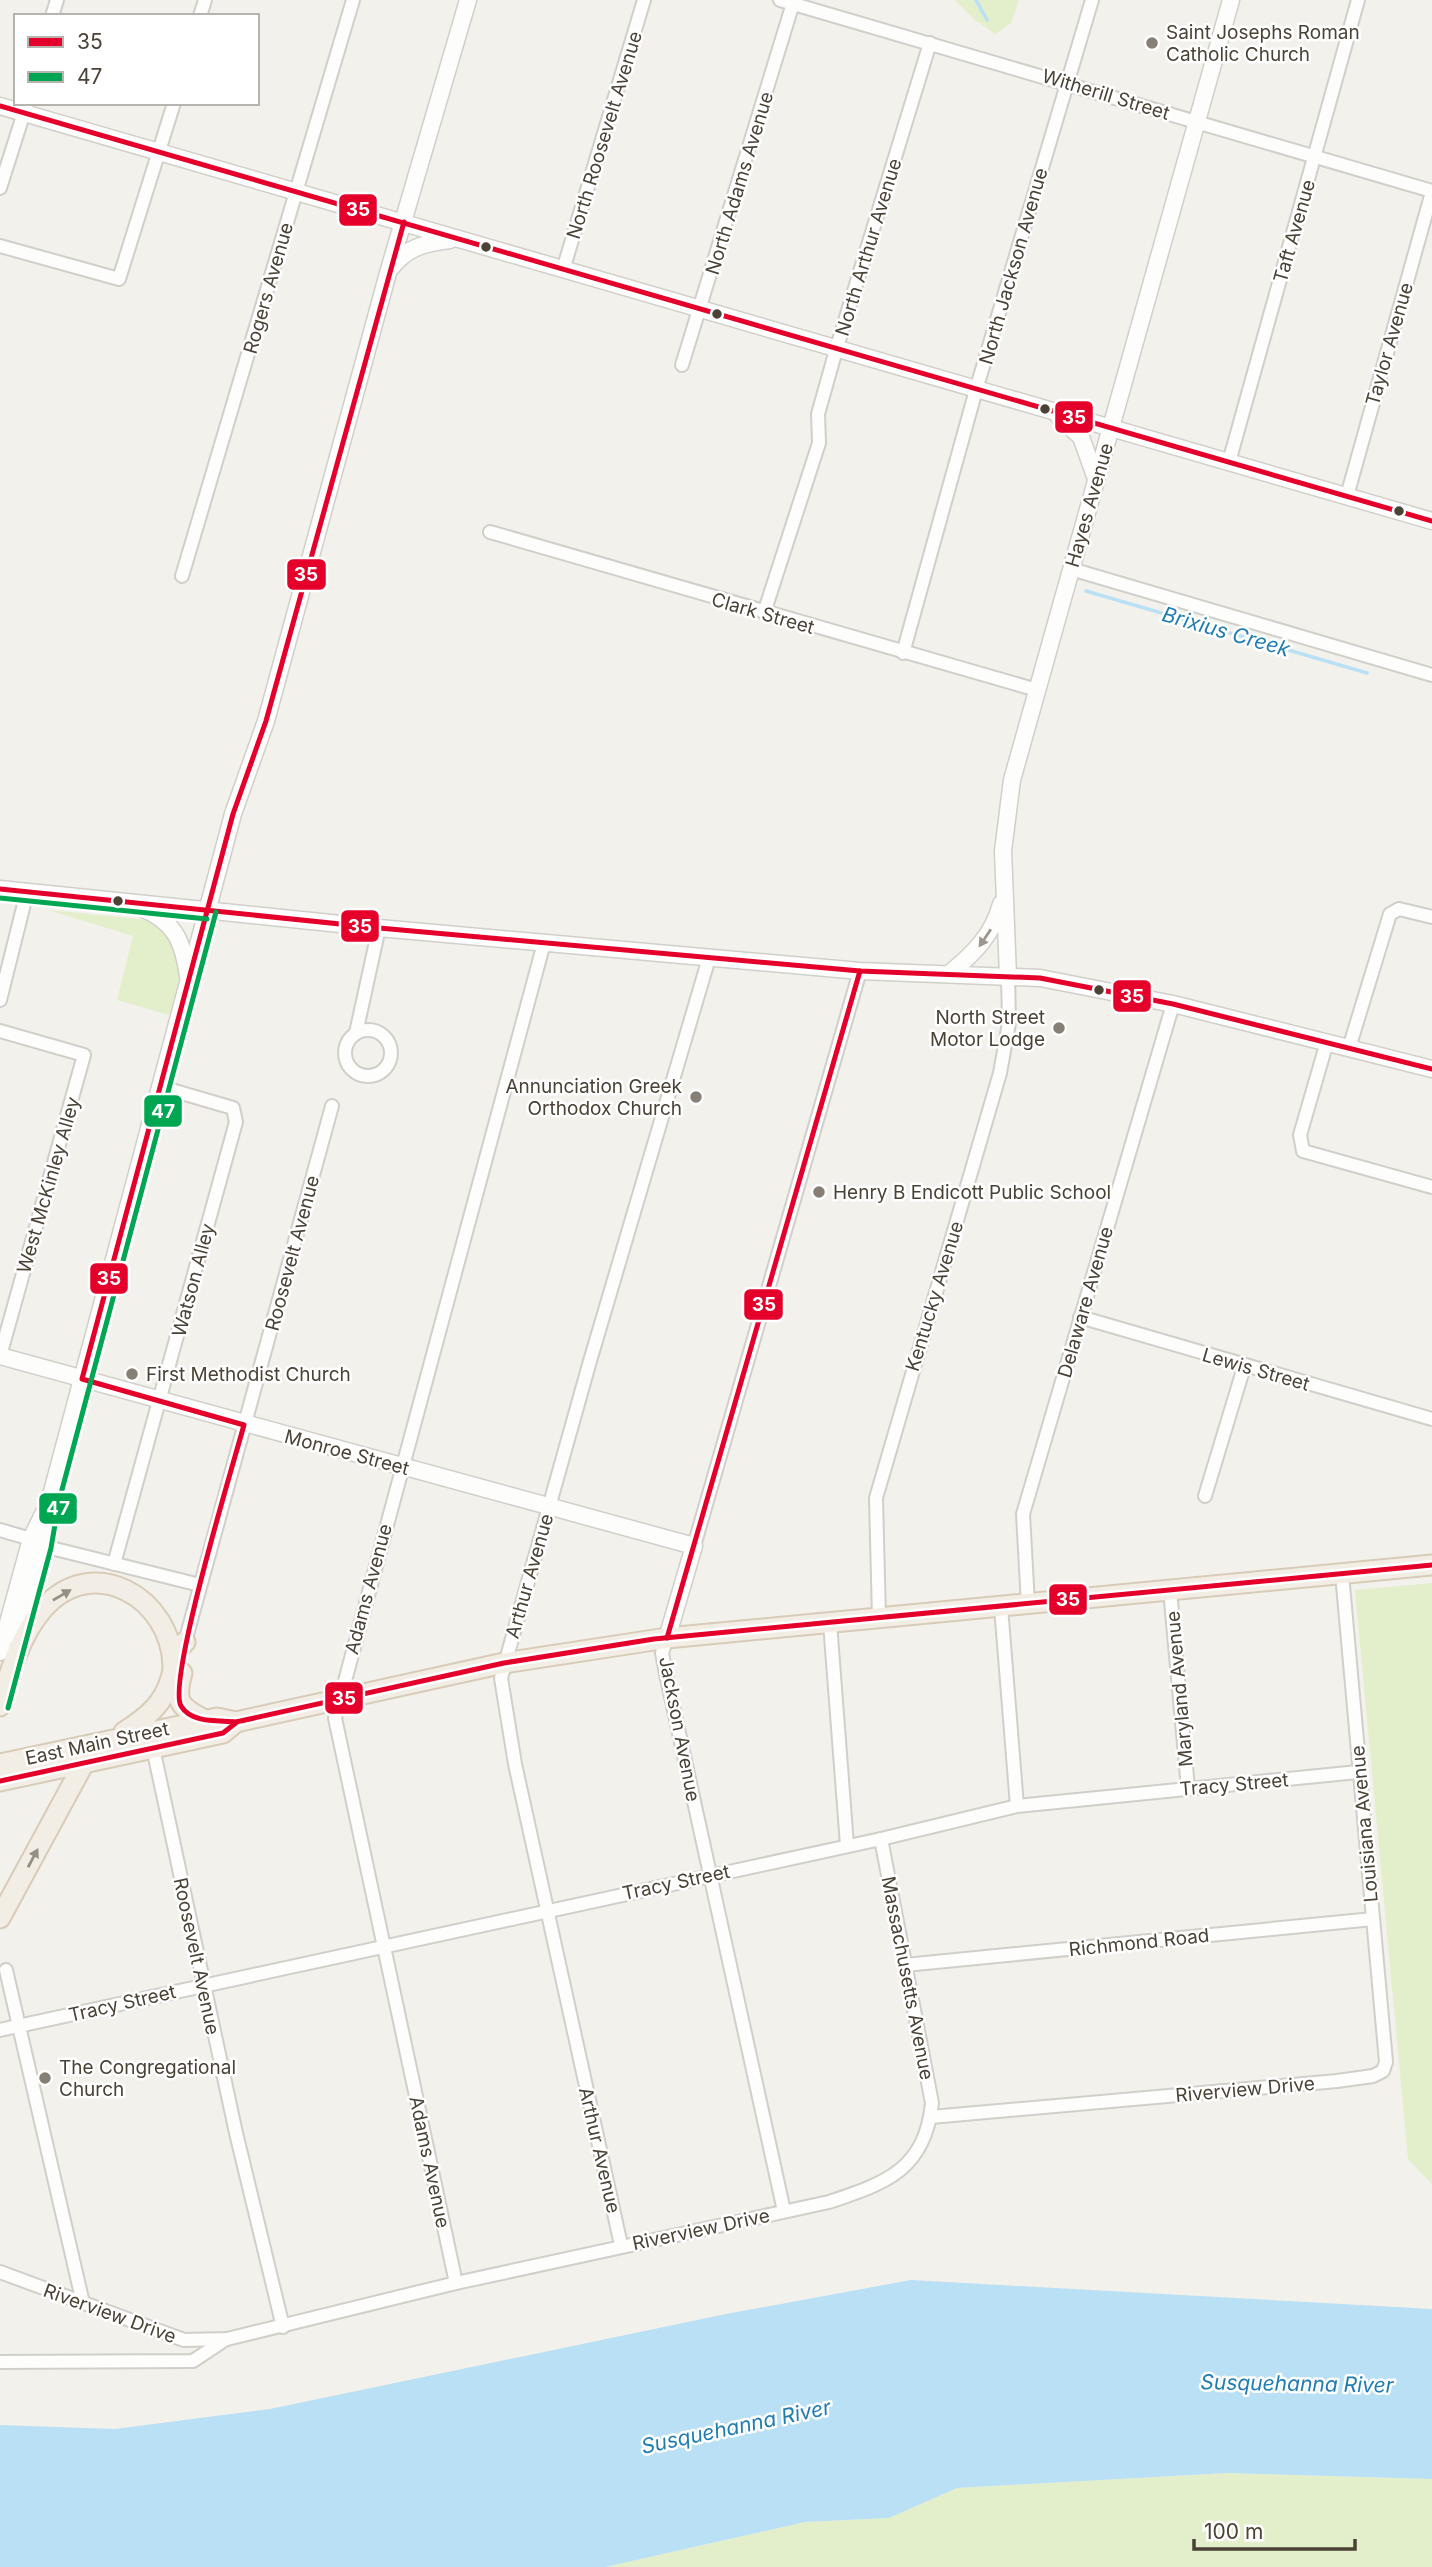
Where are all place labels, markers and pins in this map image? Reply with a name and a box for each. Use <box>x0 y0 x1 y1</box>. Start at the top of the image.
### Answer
place label: Saint Josephs Roman Catholic Church <box>1166 21 1360 66</box>
marker: Saint Josephs Roman Catholic Church <box>1144 35 1160 51</box>
unlabelled marker <box>479 240 493 254</box>
unlabelled marker <box>710 307 724 321</box>
unlabelled marker <box>1038 402 1052 416</box>
unlabelled marker <box>1392 504 1406 518</box>
unlabelled marker <box>111 894 125 908</box>
unlabelled marker <box>1092 983 1106 997</box>
place label: North Street Motor Lodge <box>930 1006 1045 1051</box>
marker: North Street Motor Lodge <box>1051 1020 1067 1036</box>
place label: Annunciation Greek Orthodox Church <box>505 1075 683 1120</box>
marker: Annunciation Greek Orthodox Church <box>688 1089 704 1105</box>
place label: Henry B Endicott Public School <box>833 1181 1111 1204</box>
marker: Henry B Endicott Public School <box>811 1184 827 1200</box>
place label: First Methodist Church <box>146 1363 351 1386</box>
marker: First Methodist Church <box>124 1366 140 1382</box>
place label: The Congregational Church <box>59 2056 236 2101</box>
marker: The Congregational Church <box>37 2070 53 2086</box>

